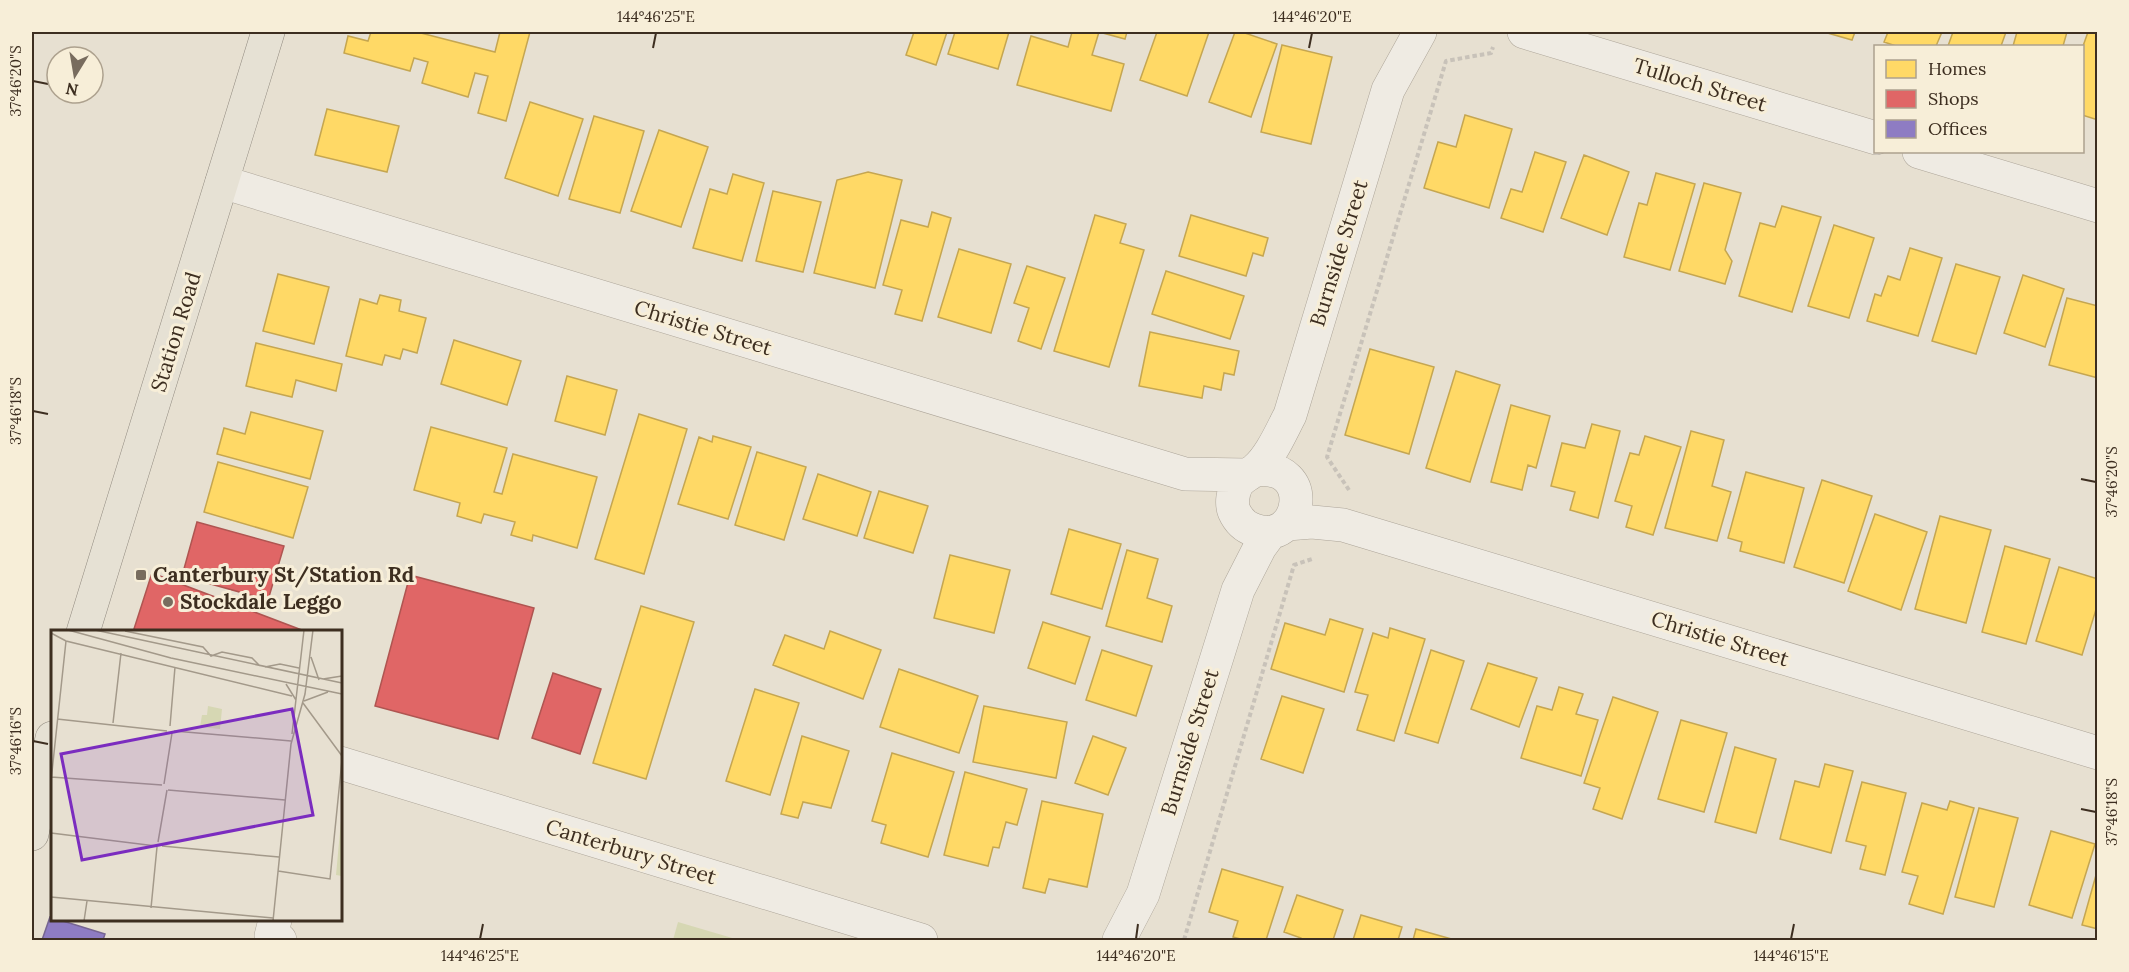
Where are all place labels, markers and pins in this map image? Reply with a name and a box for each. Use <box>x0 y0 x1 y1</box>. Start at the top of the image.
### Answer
place label: Canterbury St/Station Rd <box>153 561 414 588</box>
marker: Canterbury St/Station Rd <box>134 568 148 582</box>
place label: Stockdale Leggo <box>180 588 342 615</box>
marker: Stockdale Leggo <box>161 595 175 609</box>

